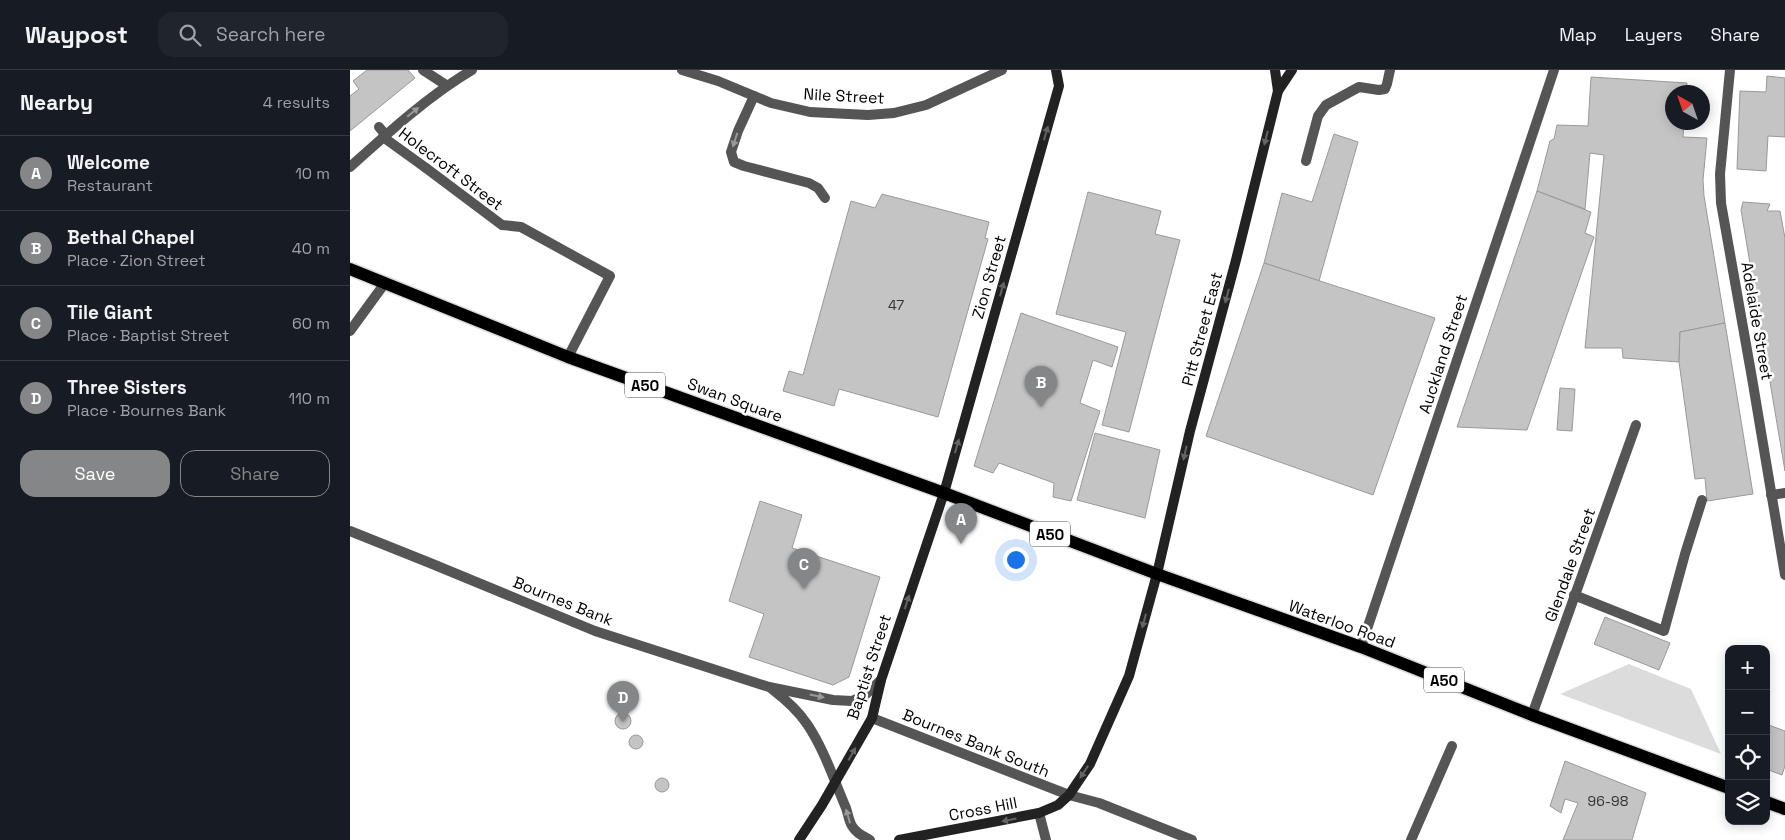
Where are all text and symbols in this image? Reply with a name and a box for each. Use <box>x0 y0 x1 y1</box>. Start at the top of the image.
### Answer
search box <box>158 12 508 57</box>
text: Waypost <box>25 19 128 50</box>
icon: search <box>176 21 204 49</box>
text: Search here <box>216 22 326 47</box>
text: Map <box>1559 23 1597 46</box>
text: Layers <box>1625 23 1682 46</box>
text: Share <box>1710 23 1760 46</box>
street label: Nile Street <box>803 83 885 109</box>
north arrow <box>1665 85 1710 130</box>
text: Nearby <box>20 89 93 116</box>
text: 4 results <box>263 92 330 113</box>
one-way arrow <box>406 106 419 117</box>
street label: Holecroft Street <box>394 123 508 215</box>
one-way arrow <box>1042 126 1050 141</box>
one-way arrow <box>1262 131 1270 146</box>
one-way arrow <box>730 133 738 148</box>
text: Welcome <box>67 150 150 175</box>
text: A <box>31 163 41 184</box>
text: 10 m <box>295 163 330 184</box>
text: Restaurant <box>67 175 153 196</box>
text: Bethal Chapel <box>67 225 195 250</box>
street label: Zion Street <box>967 233 1011 321</box>
text: B <box>31 238 41 259</box>
text: 40 m <box>292 238 330 259</box>
text: Place · Zion Street <box>67 250 206 271</box>
street label: Adelaide Street <box>1736 260 1778 382</box>
street label: Pitt Street East <box>1177 270 1227 388</box>
one-way arrow <box>998 282 1006 297</box>
one-way arrow <box>1222 288 1230 303</box>
street label: Auckland Street <box>1414 292 1472 416</box>
house number: 47 <box>888 296 904 314</box>
text: Tile Giant <box>67 300 153 325</box>
text: C <box>31 313 41 334</box>
text: 60 m <box>292 313 330 334</box>
text: Place · Baptist Street <box>67 325 229 346</box>
pin: B <box>1025 366 1057 407</box>
road number: A50 <box>625 372 665 398</box>
street label: Swan Square <box>684 373 786 427</box>
text: Three Sisters <box>67 375 187 400</box>
text: D <box>31 388 41 409</box>
text: 110 m <box>288 388 330 409</box>
text: Place · Bournes Bank <box>67 400 226 421</box>
one-way arrow <box>954 438 962 453</box>
one-way arrow <box>1181 445 1189 461</box>
button: Save <box>20 450 170 497</box>
button: Share <box>180 450 330 497</box>
pin: A <box>945 503 977 544</box>
street label: Glendale Street <box>1540 505 1600 625</box>
road number: A50 <box>1030 522 1070 546</box>
your location <box>1003 547 1029 573</box>
pin: C <box>788 548 820 589</box>
street label: Bournes Bank <box>510 571 617 631</box>
one-way arrow <box>903 594 911 609</box>
street label: Waterloo Road <box>1286 595 1398 653</box>
street label: Baptist Street <box>842 612 896 722</box>
one-way arrow <box>1140 614 1148 629</box>
map controls <box>1725 645 1770 825</box>
button: + <box>1725 645 1770 690</box>
road number: A50 <box>1424 668 1464 692</box>
pin: D <box>607 681 639 722</box>
button: − <box>1725 690 1770 735</box>
one-way arrow <box>809 693 825 701</box>
street label: Bournes Bank South <box>899 704 1053 782</box>
button: locate <box>1725 735 1770 780</box>
one-way arrow <box>847 747 856 761</box>
one-way arrow <box>1080 765 1089 779</box>
button: layers <box>1725 780 1770 825</box>
street label: Cross Hill <box>947 792 1019 826</box>
house number: 96-98 <box>1588 792 1629 810</box>
one-way arrow <box>843 808 851 823</box>
one-way arrow <box>1000 816 1016 824</box>

